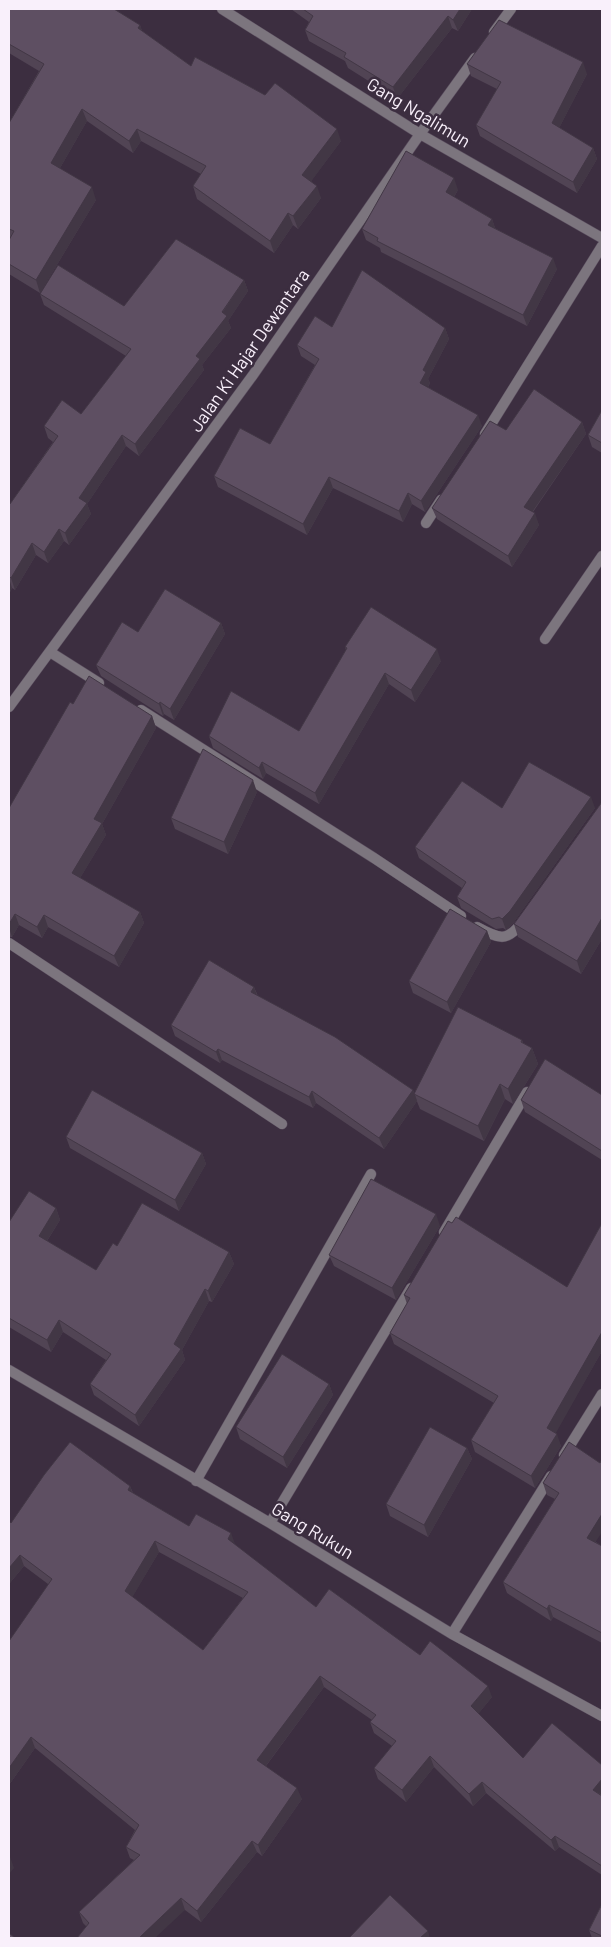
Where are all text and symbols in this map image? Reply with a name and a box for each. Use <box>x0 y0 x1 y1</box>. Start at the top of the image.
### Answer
street label: Gang Ngalimun <box>363 72 475 152</box>
street label: Jalan Ki Hajar Dewantara <box>184 264 314 436</box>
street label: Gang Rukun <box>268 1497 358 1563</box>

